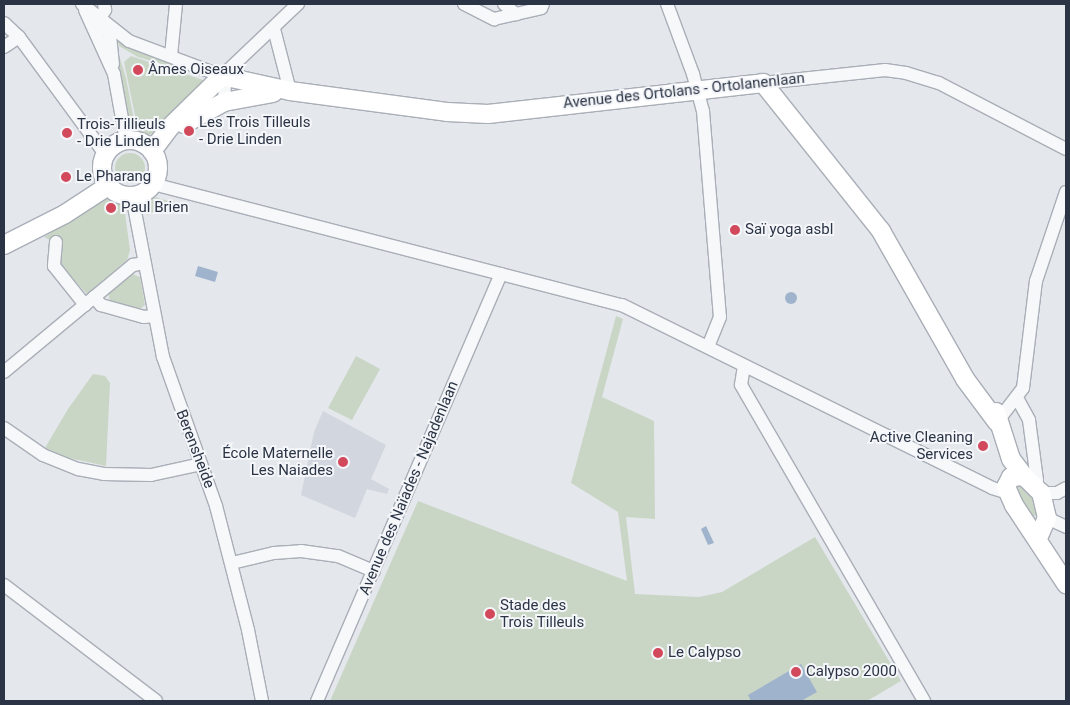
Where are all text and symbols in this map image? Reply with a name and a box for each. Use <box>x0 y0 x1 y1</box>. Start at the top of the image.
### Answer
place label: Âmes Oiseaux <box>148 61 244 79</box>
marker: Âmes Oiseaux <box>132 64 144 76</box>
street label: Avenue des Ortolans - Ortolanenlaan <box>562 69 806 113</box>
place label: Les Trois Tilleuls - Drie Linden <box>199 113 311 148</box>
place label: Trois-Tillieuls - Drie Linden <box>77 115 166 150</box>
marker: Les Trois Tilleuls - Drie Linden <box>183 125 195 137</box>
marker: Trois-Tillieuls - Drie Linden <box>61 127 73 139</box>
place label: Le Pharang <box>76 168 151 186</box>
marker: Le Pharang <box>60 171 72 183</box>
place label: Paul Brien <box>121 199 188 217</box>
marker: Paul Brien <box>105 202 117 214</box>
place label: Saï yoga asbl <box>745 221 833 239</box>
marker: Saï yoga asbl <box>729 224 741 236</box>
street label: Avenue des Naïades - Najadenlaan <box>356 378 462 598</box>
street label: Berensheide <box>172 407 218 491</box>
place label: Active Cleaning Services <box>870 428 973 463</box>
marker: Active Cleaning Services <box>977 440 989 452</box>
place label: École Maternelle Les Naiades <box>222 444 333 479</box>
marker: École Maternelle Les Naiades <box>337 456 349 468</box>
place label: Stade des Trois Tilleuls <box>500 596 585 631</box>
marker: Stade des Trois Tilleuls <box>484 608 496 620</box>
place label: Le Calypso <box>668 644 741 662</box>
marker: Le Calypso <box>652 647 664 659</box>
place label: Calypso 2000 <box>806 663 897 681</box>
marker: Calypso 2000 <box>790 666 802 678</box>

